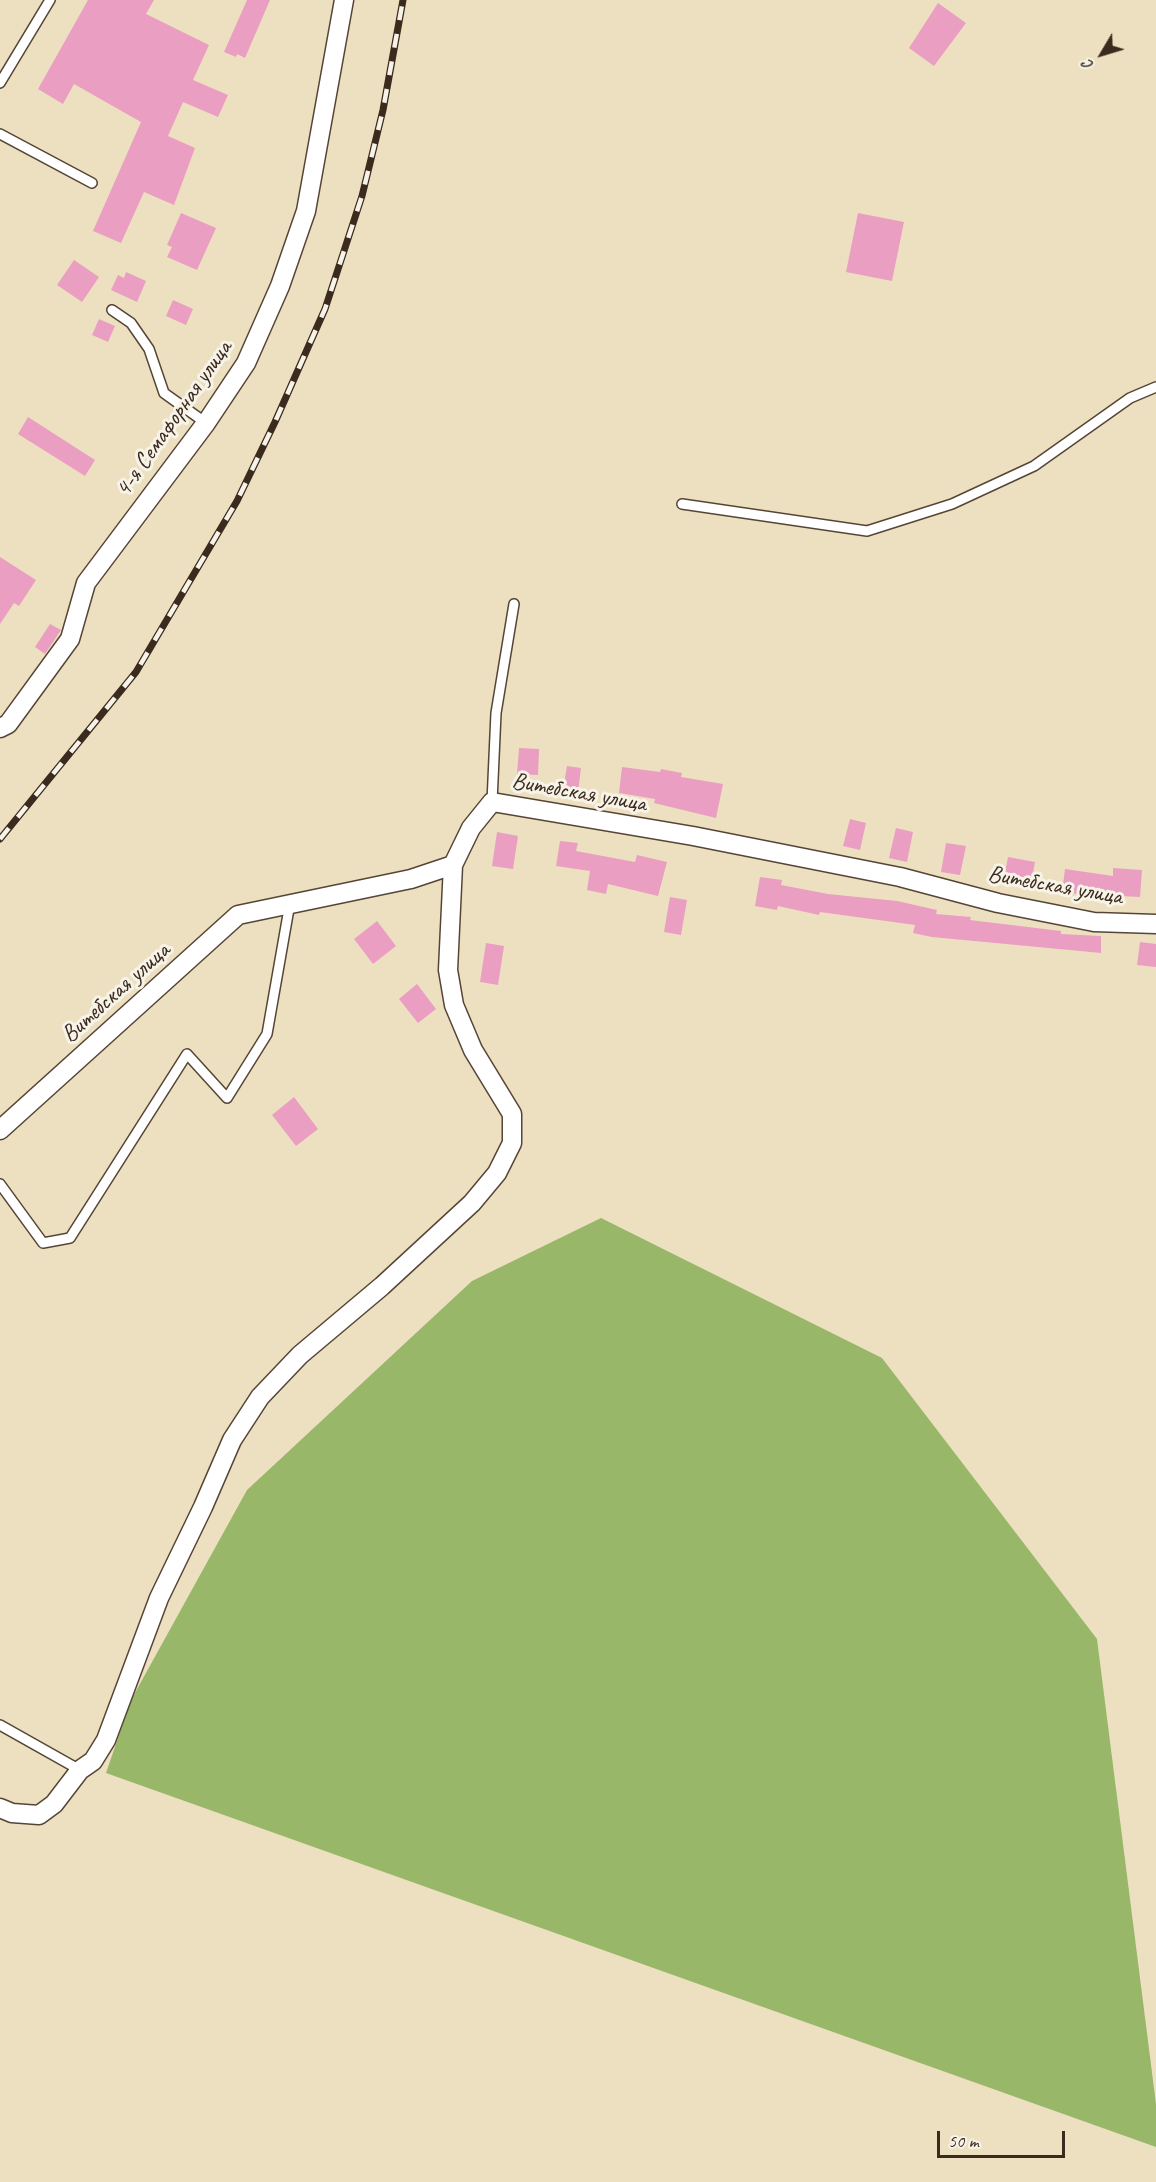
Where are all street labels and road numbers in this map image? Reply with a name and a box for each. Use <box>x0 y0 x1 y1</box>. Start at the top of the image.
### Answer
street label: 4-я Семафорная улица <box>109 335 239 503</box>
street label: Витебская улица <box>510 767 648 819</box>
street label: Витебская улица <box>986 860 1124 912</box>
street label: Витебская улица <box>56 937 176 1049</box>

